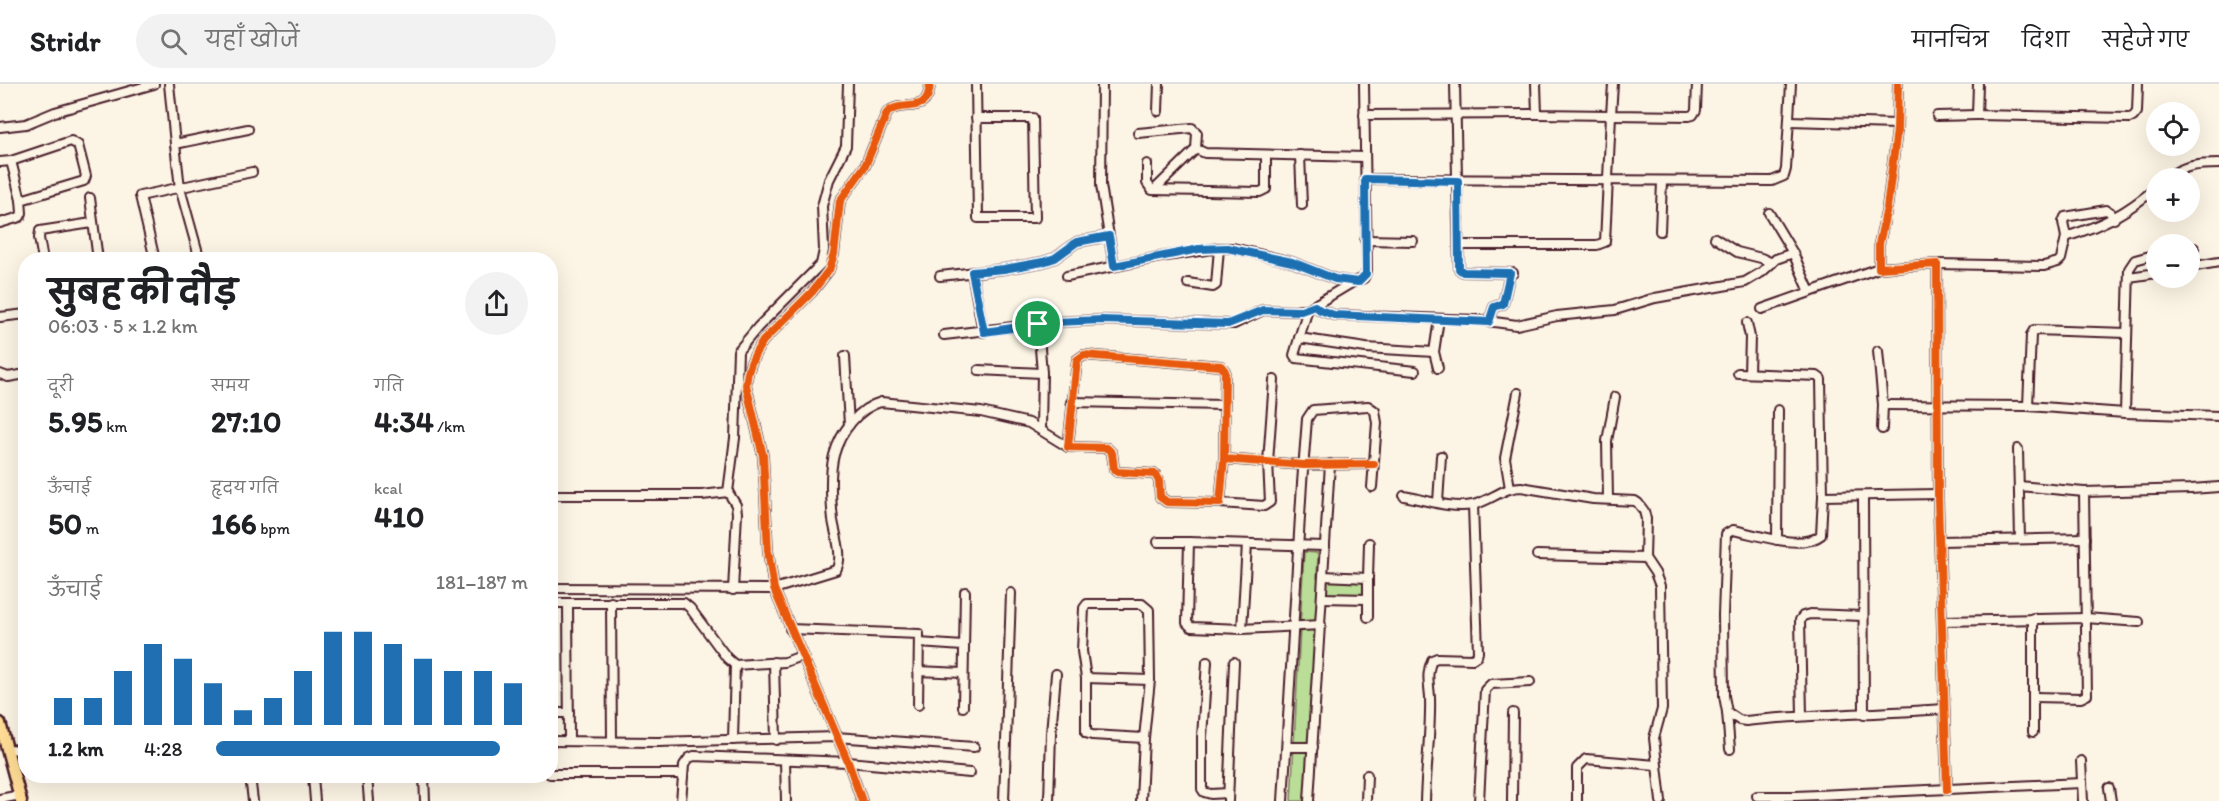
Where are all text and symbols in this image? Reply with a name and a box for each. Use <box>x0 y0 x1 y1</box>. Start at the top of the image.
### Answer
search box <box>136 14 556 68</box>
text: Stridr <box>30 24 100 58</box>
icon: search <box>157 25 190 58</box>
text: यहाँ खोजें <box>205 26 299 53</box>
text: मानचित्र <box>1912 27 1989 52</box>
text: दिशा <box>2022 27 2069 52</box>
text: सहेजे गए <box>2102 27 2189 52</box>
map controls <box>2146 102 2200 288</box>
button: locate <box>2146 102 2200 156</box>
button: + <box>2146 168 2200 222</box>
button: − <box>2146 234 2200 288</box>
text: सुबह की दौड़ <box>48 272 238 311</box>
button: share <box>465 272 528 335</box>
pin <box>1012 298 1063 349</box>
icon: arrive <box>1021 307 1054 340</box>
text: 06:03 · 5 × 1.2 km <box>48 314 198 338</box>
text: दूरी <box>48 376 73 395</box>
text: समय <box>211 376 249 395</box>
text: गति <box>374 376 403 395</box>
text: 5.95 <box>48 403 103 440</box>
text: 27:10 <box>211 403 281 440</box>
text: 4:34 <box>374 403 434 440</box>
text: km <box>103 417 127 436</box>
text: /km <box>434 417 465 436</box>
text: ऊँचाई <box>48 478 91 497</box>
text: हृदय गति <box>211 478 278 497</box>
text: kcal <box>374 479 402 498</box>
text: 410 <box>374 498 424 535</box>
text: 50 <box>48 505 82 542</box>
text: 166 <box>211 505 257 542</box>
text: m <box>82 519 99 538</box>
text: bpm <box>257 519 290 538</box>
text: 181–187 m <box>436 570 528 594</box>
text: ऊँचाई <box>48 577 102 601</box>
text: 1.2 km <box>48 737 104 761</box>
text: 4:28 <box>144 737 182 761</box>

